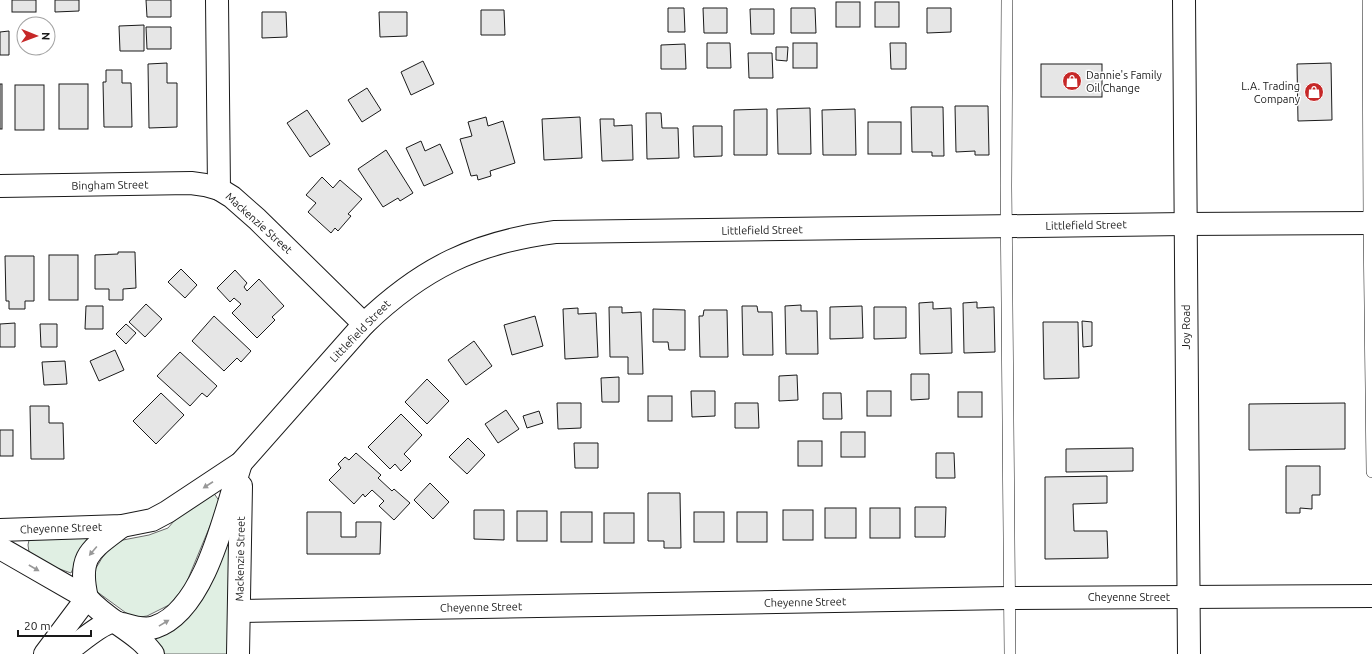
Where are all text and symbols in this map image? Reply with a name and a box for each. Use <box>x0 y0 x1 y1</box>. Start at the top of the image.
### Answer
north arrow <box>16 16 56 56</box>
text: N <box>40 32 52 40</box>
place label: Dannie's Family Oil Change <box>1086 69 1163 94</box>
shop icon: Dannie's Family Oil Change <box>1061 70 1083 92</box>
place label: L.A. Trading Company <box>1241 80 1301 105</box>
shop icon: L.A. Trading Company <box>1303 81 1325 103</box>
street label: Bingham Street <box>71 178 149 192</box>
street label: Mackenzie Street <box>223 190 295 256</box>
street label: Littlefield Street <box>1045 218 1127 232</box>
street label: Littlefield Street <box>721 223 803 237</box>
street label: Littlefield Street <box>327 297 393 364</box>
street label: Joy Road <box>1180 304 1192 350</box>
one-way arrow <box>203 481 214 488</box>
street label: Mackenzie Street <box>233 516 247 602</box>
street label: Cheyenne Street <box>20 521 103 535</box>
one-way arrow <box>88 546 97 556</box>
one-way arrow <box>28 564 40 571</box>
street label: Cheyenne Street <box>1088 591 1171 603</box>
street label: Cheyenne Street <box>764 595 847 609</box>
street label: Cheyenne Street <box>440 600 523 614</box>
scale bar <box>18 612 91 638</box>
text: 20 m <box>24 619 51 632</box>
one-way arrow <box>158 619 170 626</box>

